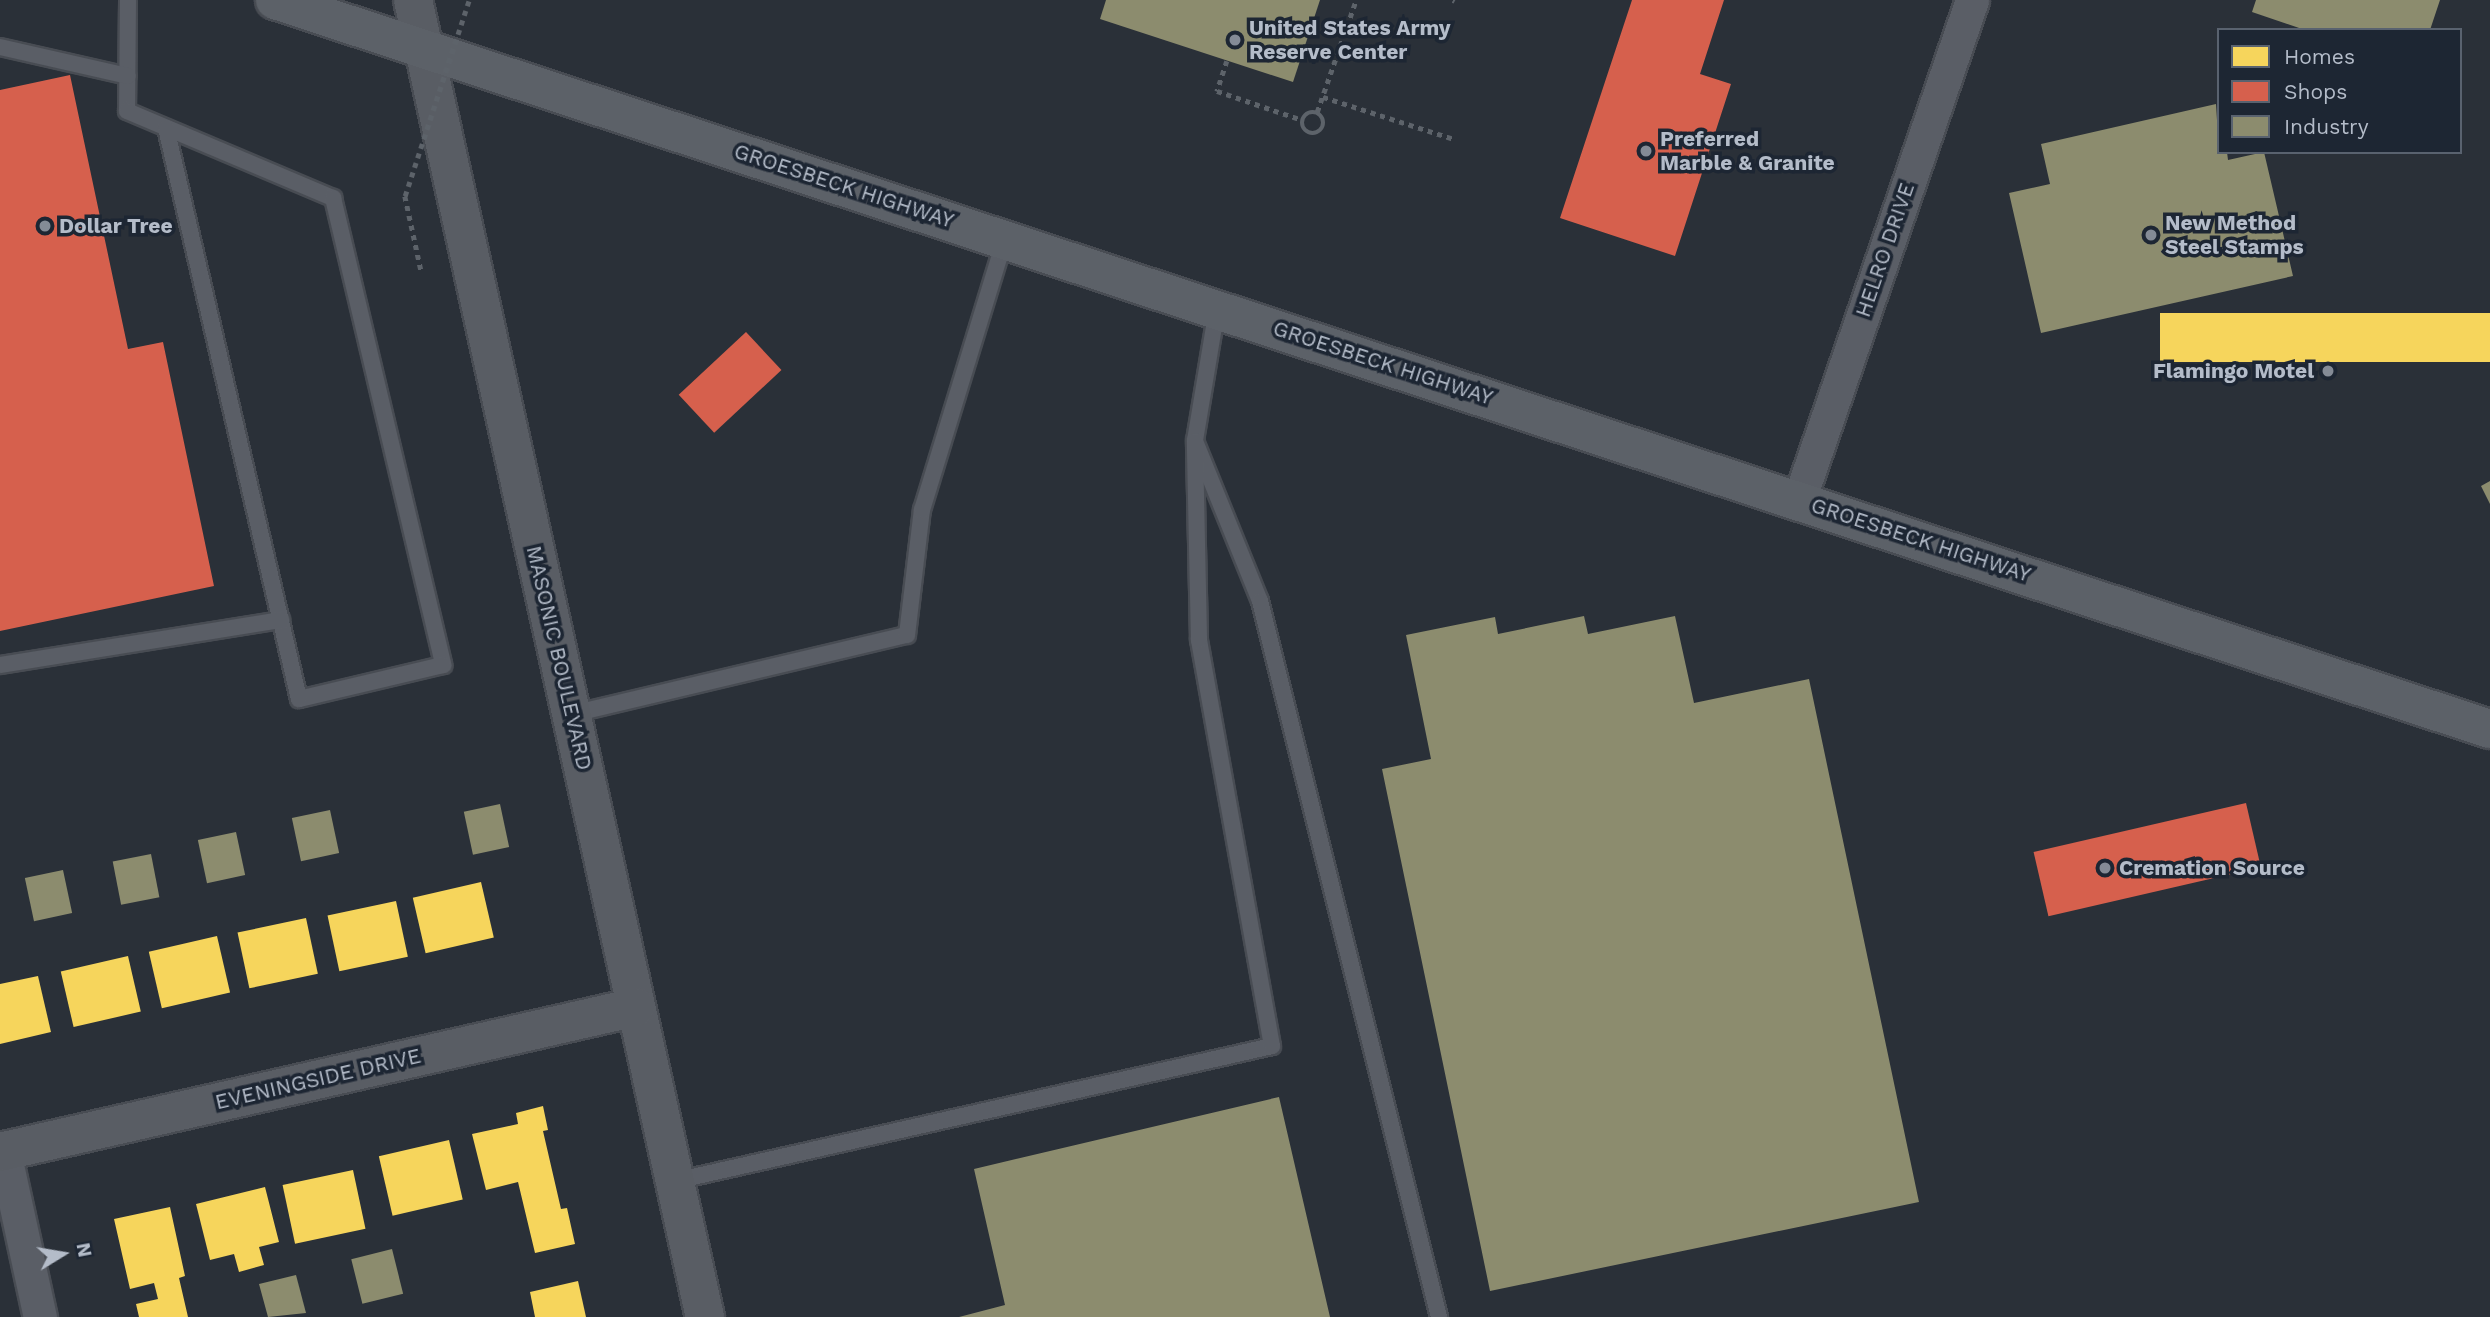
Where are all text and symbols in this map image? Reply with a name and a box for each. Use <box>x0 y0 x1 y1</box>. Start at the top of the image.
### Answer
place label: United States Army Reserve Center <box>1249 15 1451 65</box>
legend <box>2217 28 2462 154</box>
marker: United States Army Reserve Center <box>1227 32 1243 48</box>
text: Homes <box>2284 44 2355 69</box>
text: Shops <box>2284 79 2347 104</box>
text: Industry <box>2284 114 2369 139</box>
place label: Preferred Marble & Granite <box>1660 126 1835 176</box>
street label: GROESBECK HIGHWAY <box>731 139 957 233</box>
marker: Preferred Marble & Granite <box>1638 143 1654 159</box>
street label: HELRO DRIVE <box>1850 180 1920 320</box>
place label: New Method Steel Stamps <box>2165 210 2304 260</box>
place label: Dollar Tree <box>59 213 173 239</box>
marker: Dollar Tree <box>37 218 53 234</box>
marker: New Method Steel Stamps <box>2143 227 2159 243</box>
street label: GROESBECK HIGHWAY <box>1270 316 1496 410</box>
place label: Flamingo Motel <box>2153 358 2314 384</box>
marker: Flamingo Motel <box>2320 363 2336 379</box>
street label: GROESBECK HIGHWAY <box>1808 493 2034 587</box>
street label: MASONIC BOULEVARD <box>521 543 597 773</box>
place label: Cremation Source <box>2119 855 2305 881</box>
marker: Cremation Source <box>2097 860 2113 876</box>
street label: EVENINGSIDE DRIVE <box>213 1043 423 1115</box>
north arrow <box>28 1219 98 1289</box>
text: N <box>71 1241 97 1259</box>

